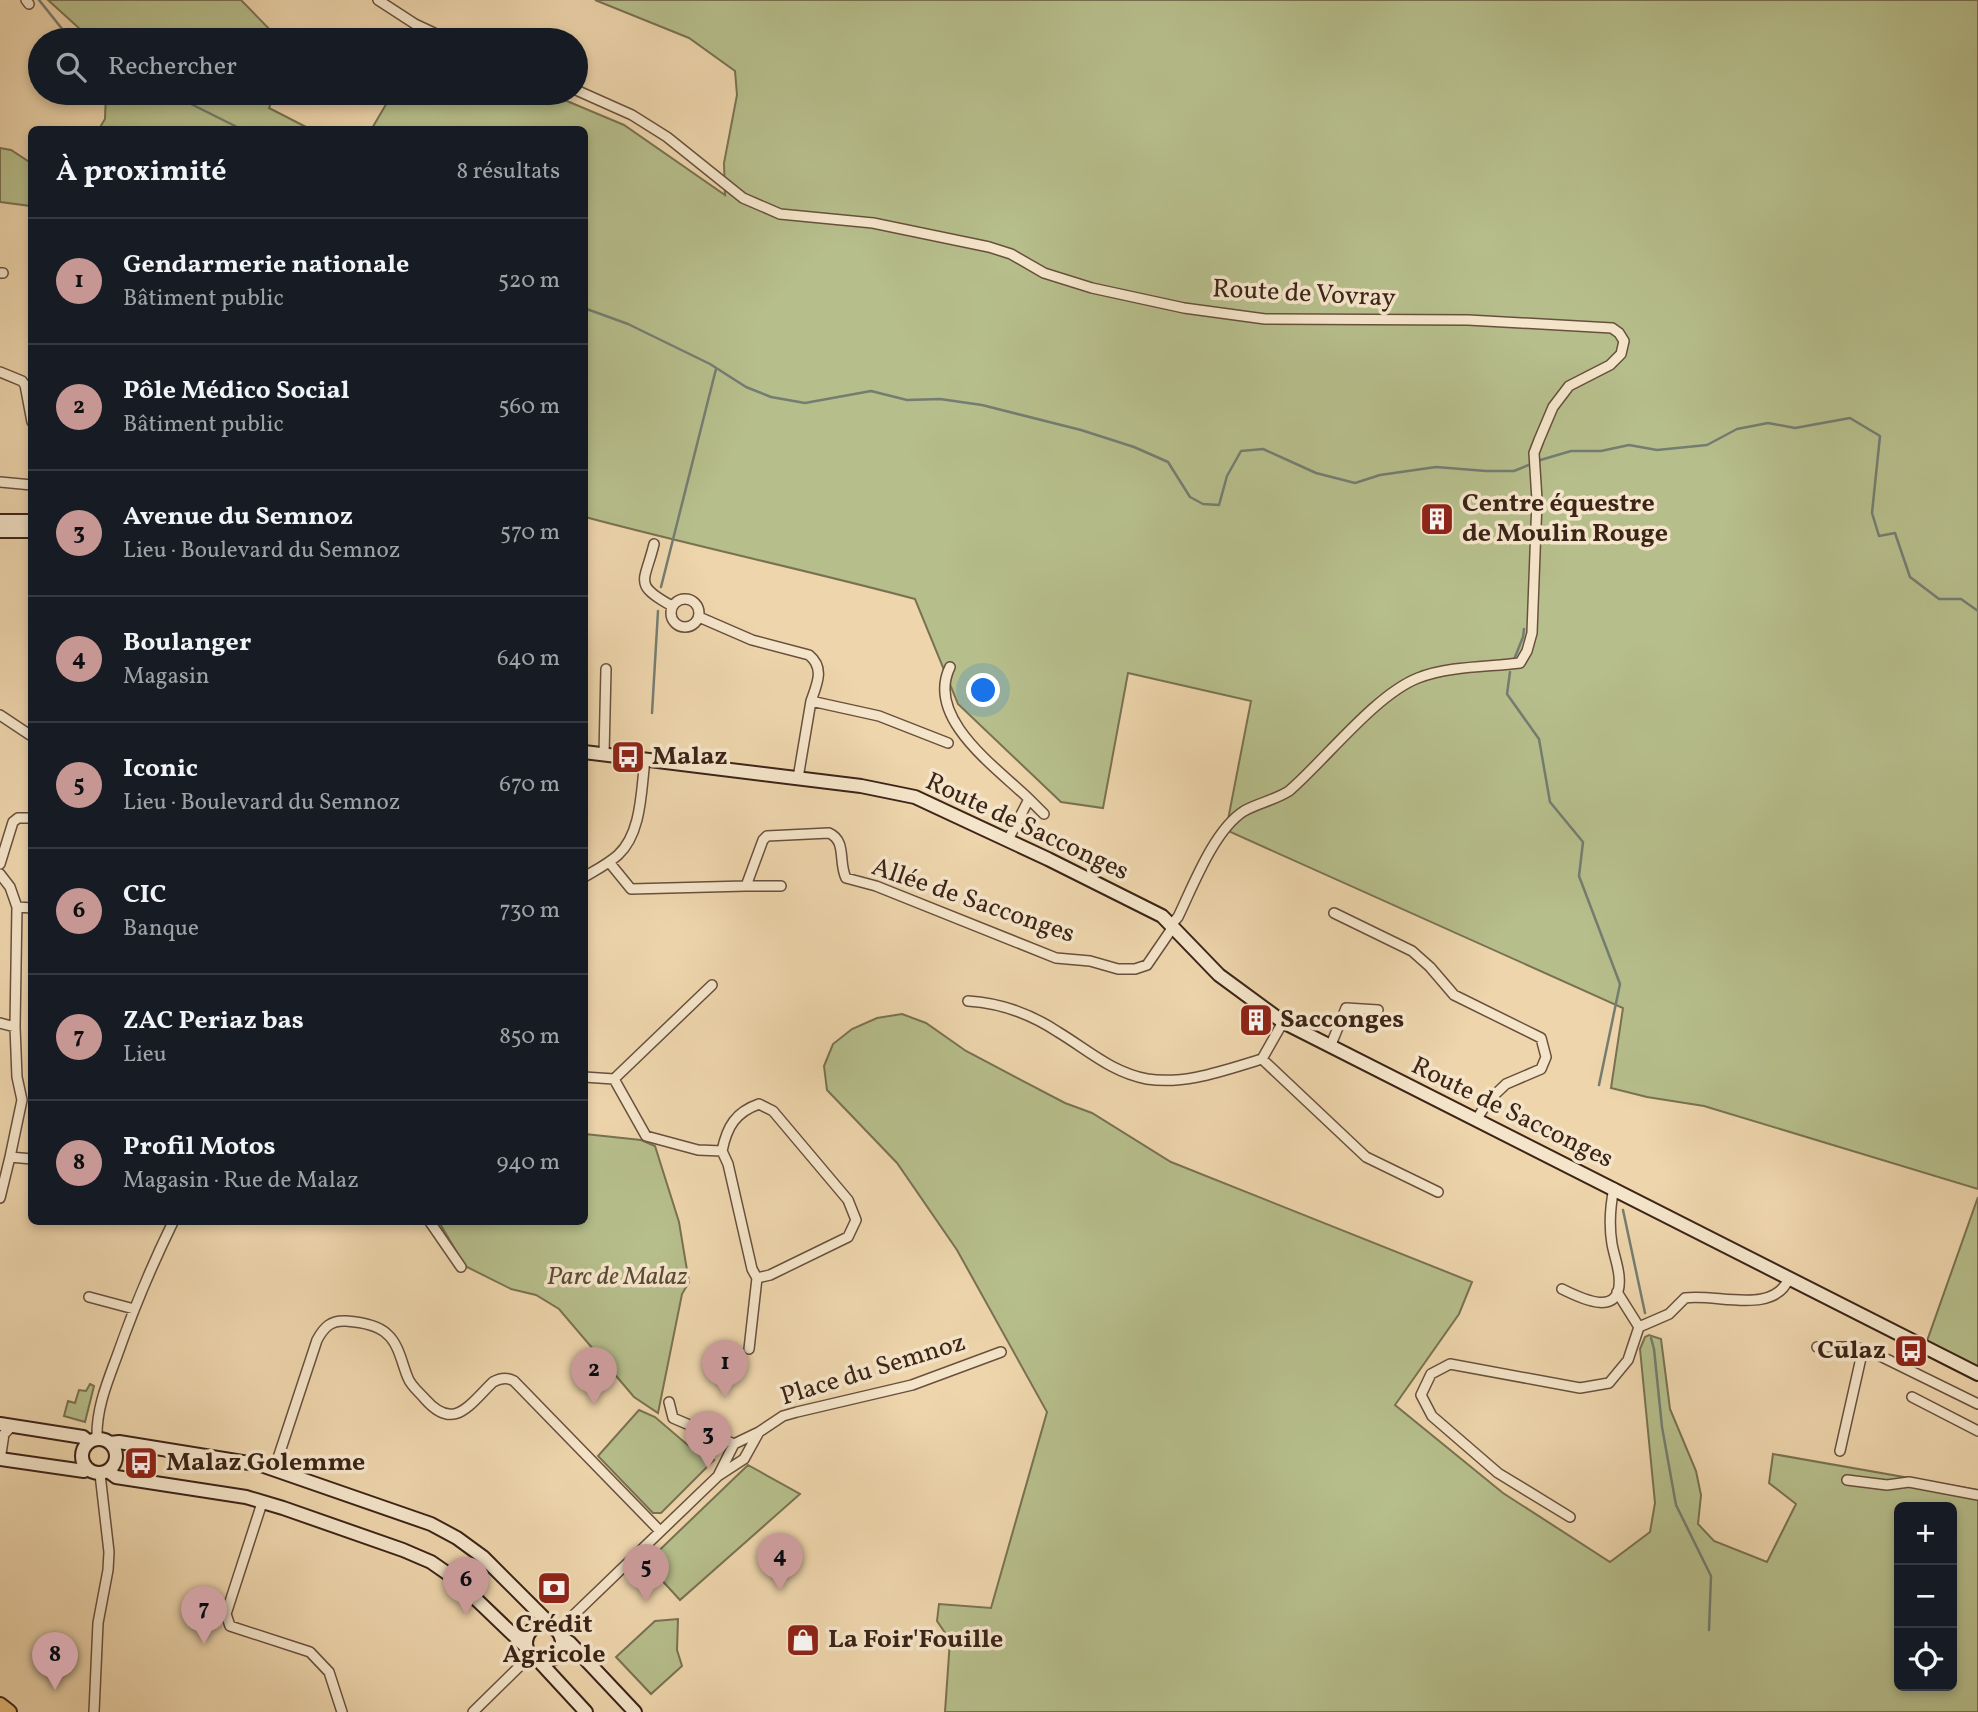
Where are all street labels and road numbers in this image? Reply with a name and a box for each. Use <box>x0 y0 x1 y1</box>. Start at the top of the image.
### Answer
street label: Route de Vovray <box>1212 271 1396 317</box>
street label: Route de Sacconges <box>919 764 1135 890</box>
street label: Allée de Sacconges <box>867 849 1079 953</box>
street label: Route de Sacconges <box>1405 1048 1619 1178</box>
street label: Place du Semnoz <box>776 1325 970 1415</box>

